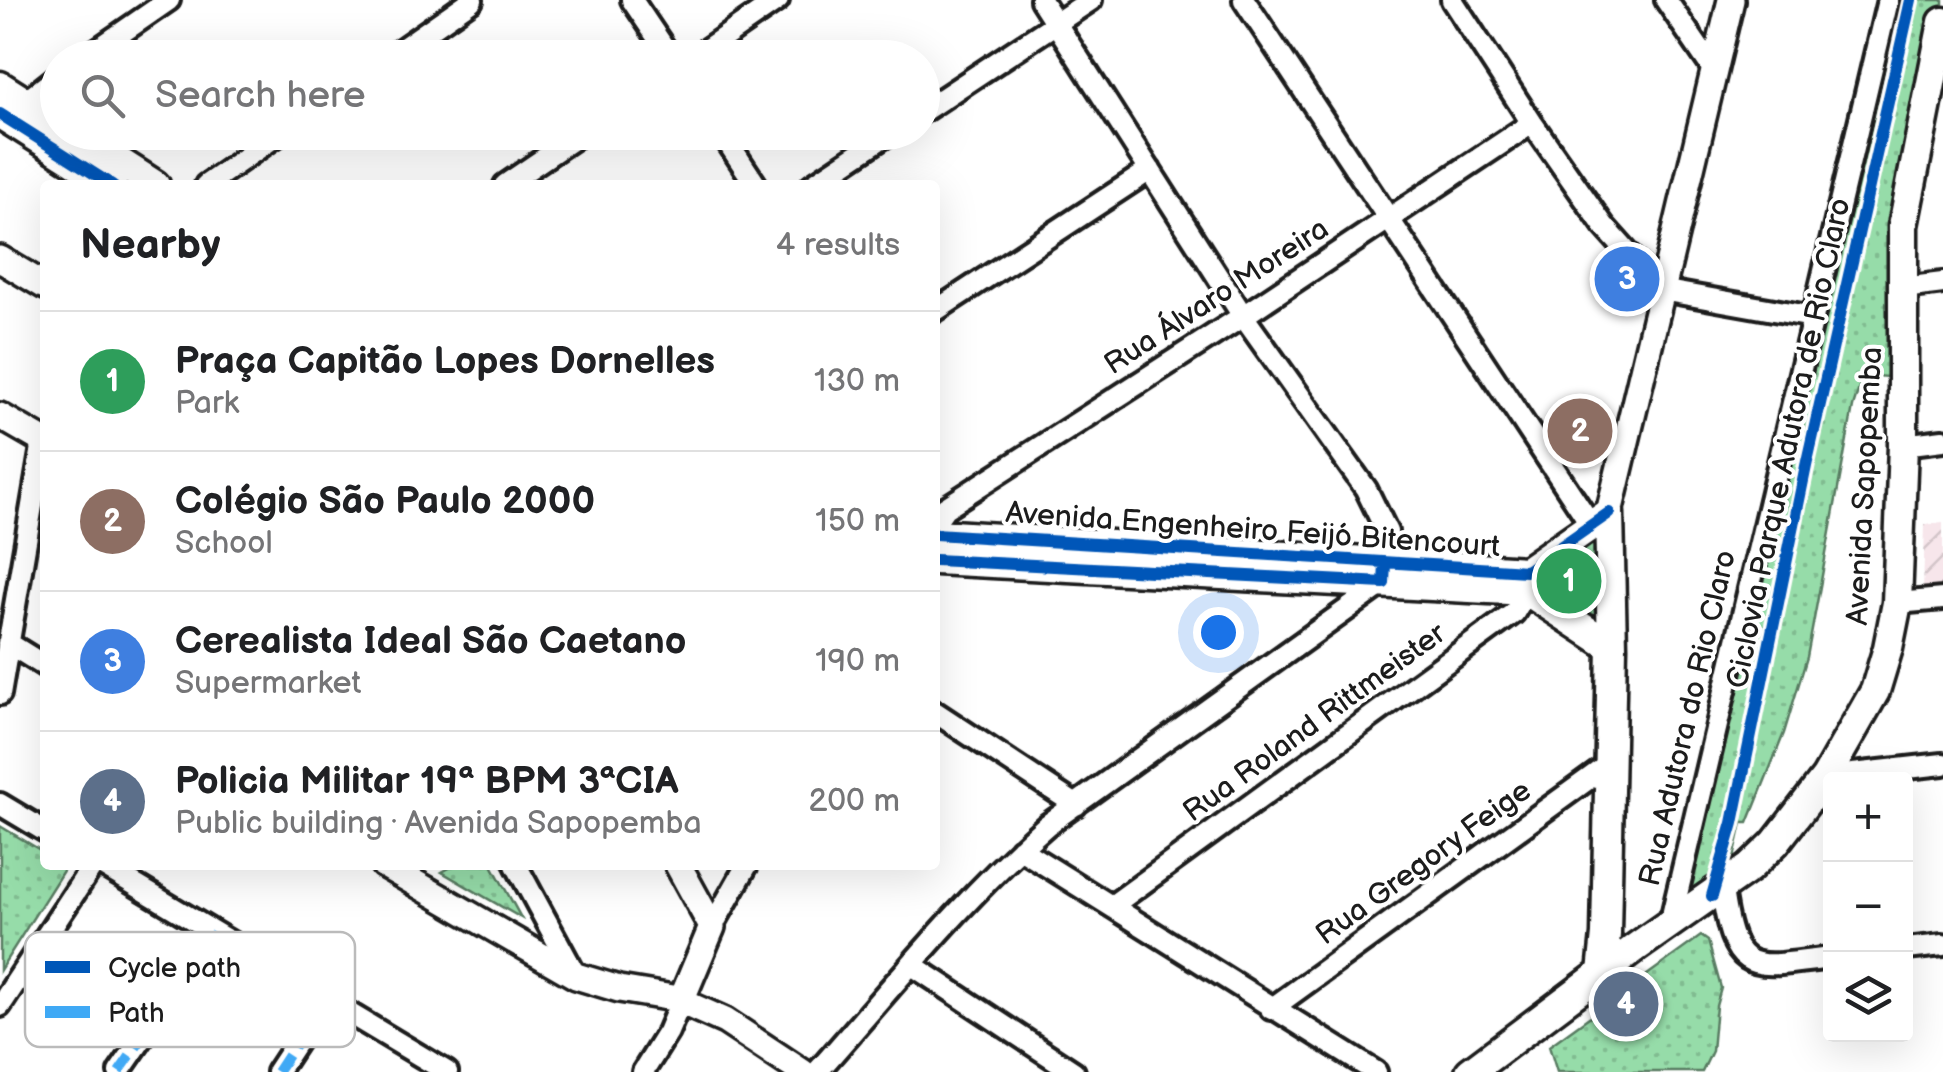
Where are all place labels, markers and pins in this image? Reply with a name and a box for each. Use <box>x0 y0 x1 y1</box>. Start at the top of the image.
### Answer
pin: 3 <box>1594 242 1660 316</box>
pin: 2 <box>1548 394 1612 468</box>
pin: 1 <box>1536 544 1602 618</box>
pin: 4 <box>1594 966 1658 1042</box>

